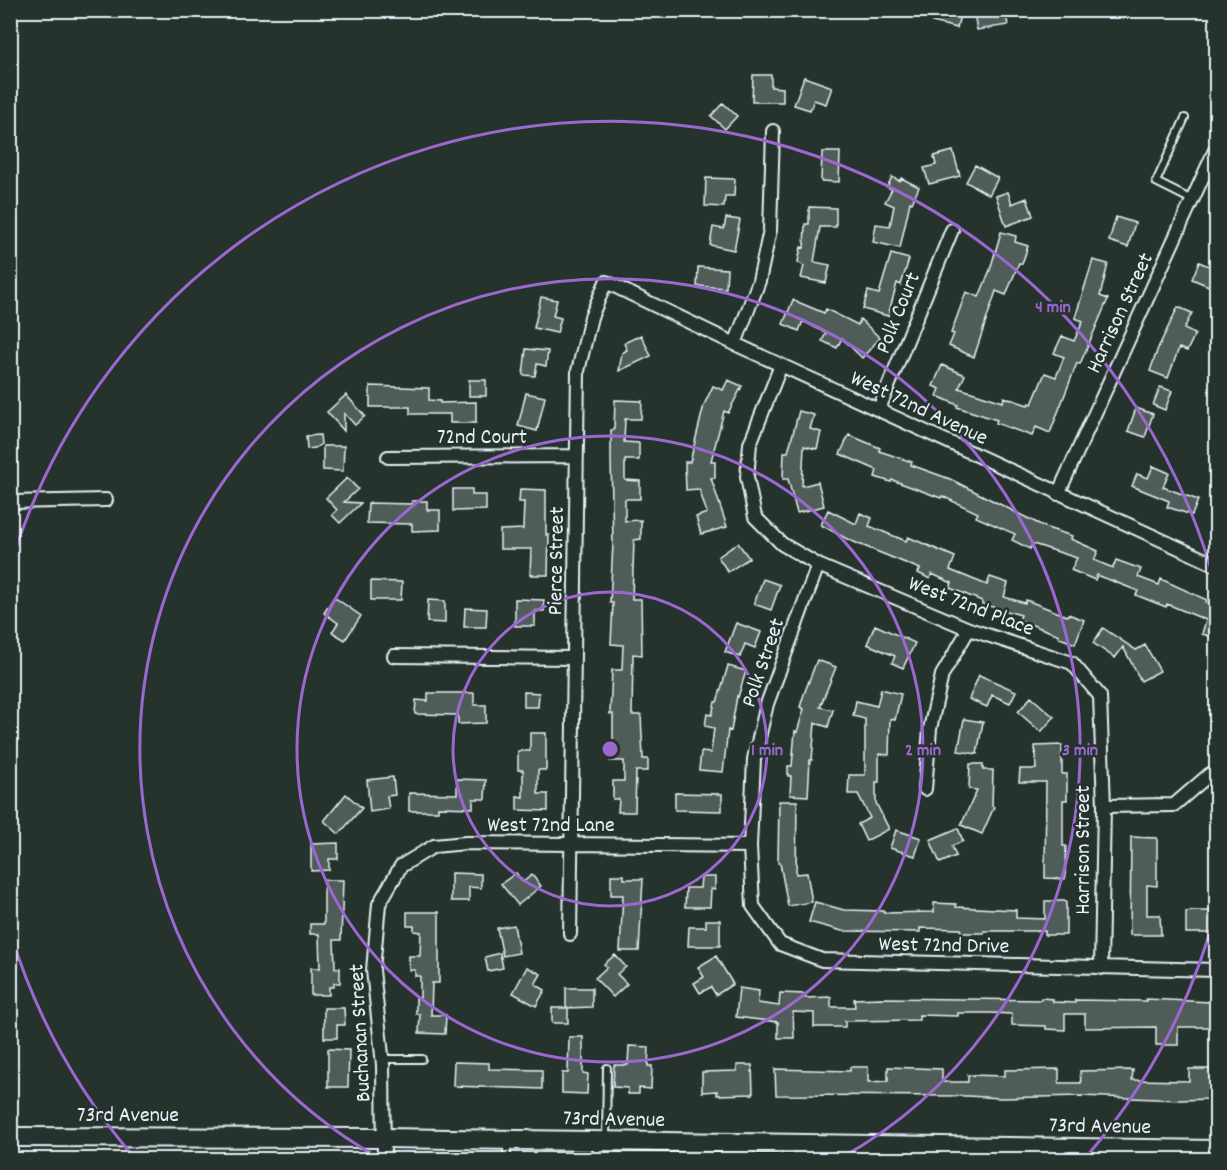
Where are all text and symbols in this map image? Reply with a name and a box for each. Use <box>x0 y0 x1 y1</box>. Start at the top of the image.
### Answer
street label: Harrison Street <box>1080 248 1163 379</box>
street label: Polk Court <box>869 268 930 359</box>
text: 4 min <box>1035 296 1071 321</box>
street label: West 72nd Avenue <box>845 364 992 455</box>
street label: 72nd Court <box>437 423 527 454</box>
street label: Pierce Street <box>541 506 574 616</box>
street label: West 72nd Place <box>903 569 1038 645</box>
street label: Polk Street <box>735 614 794 712</box>
centre of rings <box>600 739 620 759</box>
text: 1 min <box>751 739 783 764</box>
text: 2 min <box>905 739 941 764</box>
text: 3 min <box>1062 739 1098 764</box>
street label: Harrison Street <box>1069 785 1100 915</box>
street label: West 72nd Lane <box>487 811 615 842</box>
street label: West 72nd Drive <box>878 930 1010 963</box>
street label: Buchanan Street <box>342 963 381 1103</box>
street label: 73rd Avenue <box>77 1101 179 1132</box>
street label: 73rd Avenue <box>563 1104 665 1137</box>
street label: 73rd Avenue <box>1049 1111 1151 1144</box>

